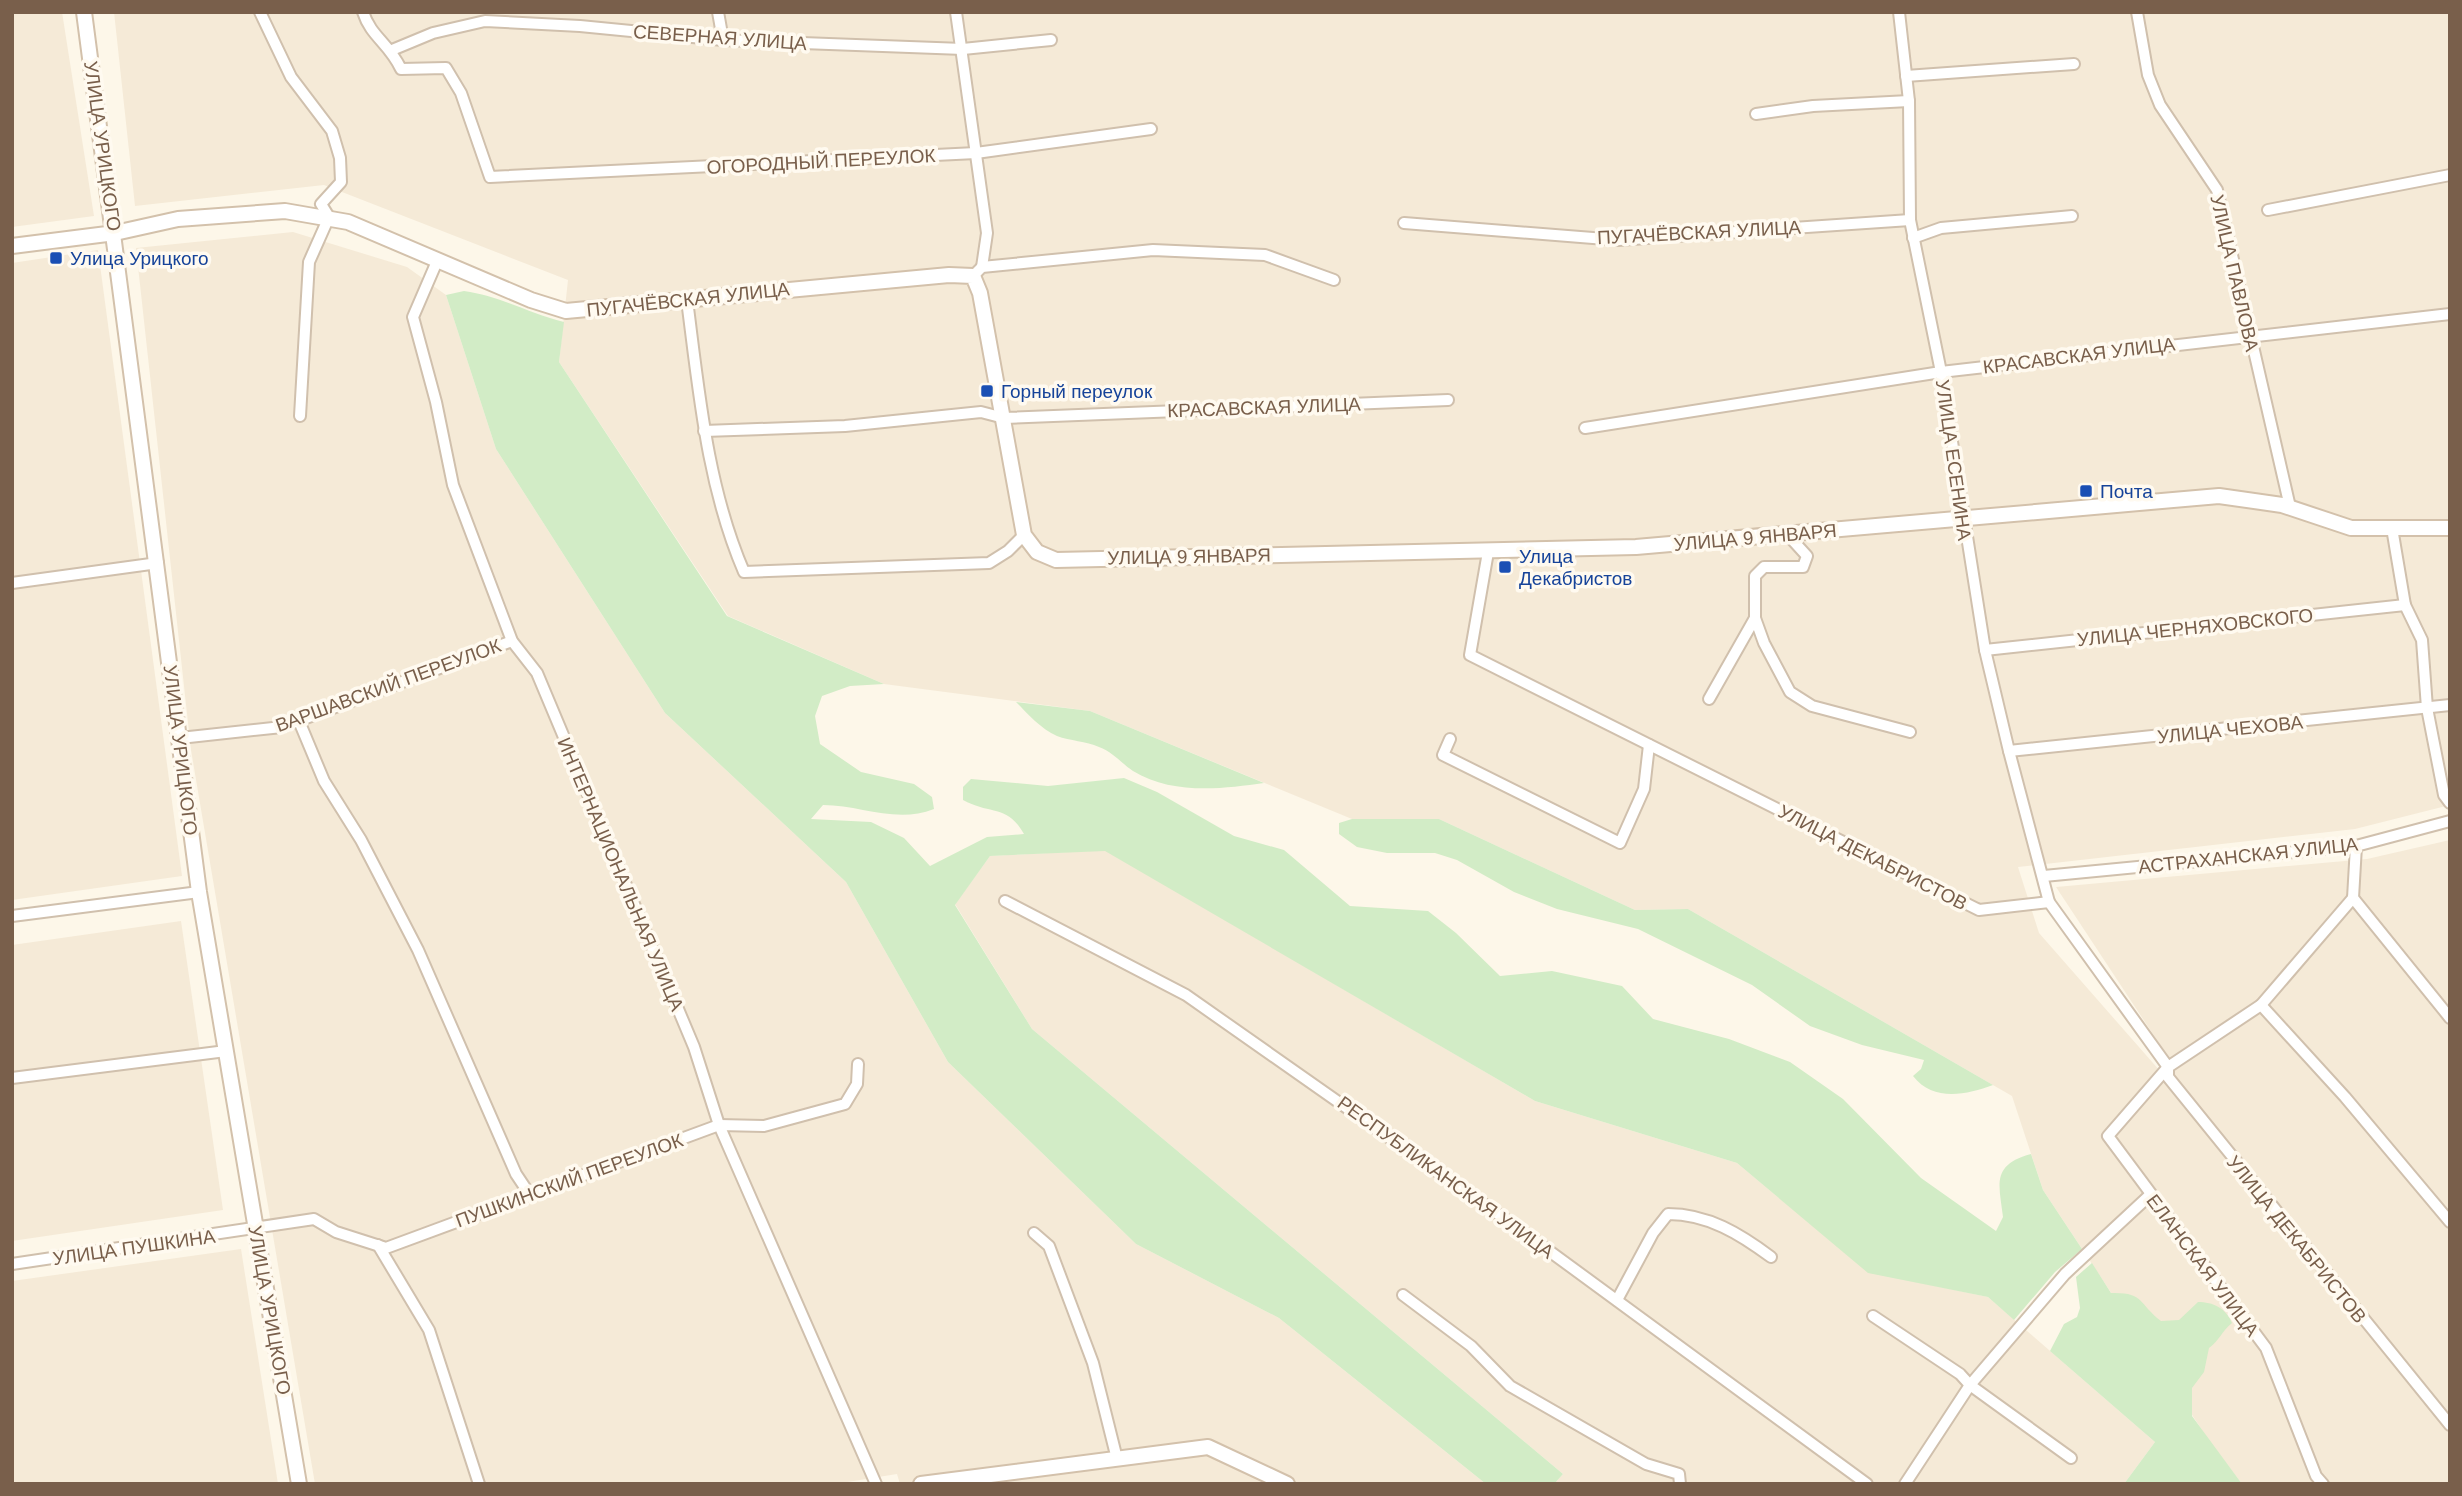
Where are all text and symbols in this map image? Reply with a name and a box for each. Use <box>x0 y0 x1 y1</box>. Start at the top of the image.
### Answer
street label: СЕВЕРНАЯ УЛИЦА <box>632 21 808 54</box>
street label: УЛИЦА УРИЦКОГО <box>80 60 125 233</box>
street label: ОГОРОДНЫЙ ПЕРЕУЛОК <box>706 145 936 178</box>
street label: УЛИЦА ПАВЛОВА <box>2206 193 2263 354</box>
street label: ПУГАЧЁВСКАЯ УЛИЦА <box>1597 217 1802 248</box>
place label: Улица Урицкого <box>70 248 209 269</box>
marker: Улица Урицкого <box>48 250 64 266</box>
street label: ПУГАЧЁВСКАЯ УЛИЦА <box>585 278 791 321</box>
street label: КРАСАВСКАЯ УЛИЦА <box>1982 333 2177 378</box>
street label: УЛИЦА ЕСЕНИНА <box>1932 378 1975 542</box>
place label: Горный переулок <box>1001 381 1153 402</box>
marker: Горный переулок <box>979 383 995 399</box>
street label: КРАСАВСКАЯ УЛИЦА <box>1167 394 1361 421</box>
place label: Почта <box>2100 481 2153 502</box>
marker: Почта <box>2078 483 2094 499</box>
street label: УЛИЦА 9 ЯНВАРЯ <box>1673 520 1837 555</box>
street label: УЛИЦА 9 ЯНВАРЯ <box>1107 545 1271 568</box>
place label: Улица Декабристов <box>1519 546 1632 589</box>
marker: Улица Декабристов <box>1497 559 1513 575</box>
street label: УЛИЦА ЧЕРНЯХОВСКОГО <box>2076 605 2314 650</box>
street label: ВАРШАВСКИЙ ПЕРЕУЛОК <box>273 635 504 736</box>
street label: УЛИЦА УРИЦКОГО <box>160 664 201 837</box>
street label: УЛИЦА ЧЕХОВА <box>2156 711 2304 748</box>
street label: ИНТЕРНАЦИОНАЛЬНАЯ УЛИЦА <box>553 734 688 1014</box>
street label: УЛИЦА ДЕКАБРИСТОВ <box>1775 801 1971 914</box>
street label: АСТРАХАНСКАЯ УЛИЦА <box>2137 833 2359 877</box>
street label: РЕСПУБЛИКАНСКАЯ УЛИЦА <box>1334 1092 1558 1263</box>
street label: ПУШКИНСКИЙ ПЕРЕУЛОК <box>453 1129 686 1231</box>
street label: УЛИЦА ДЕКАБРИСТОВ <box>2223 1152 2371 1327</box>
street label: ЕЛАНСКАЯ УЛИЦА <box>2142 1190 2263 1341</box>
street label: УЛИЦА УРИЦКОГО <box>244 1224 295 1396</box>
street label: УЛИЦА ПУШКИНА <box>51 1226 217 1269</box>

